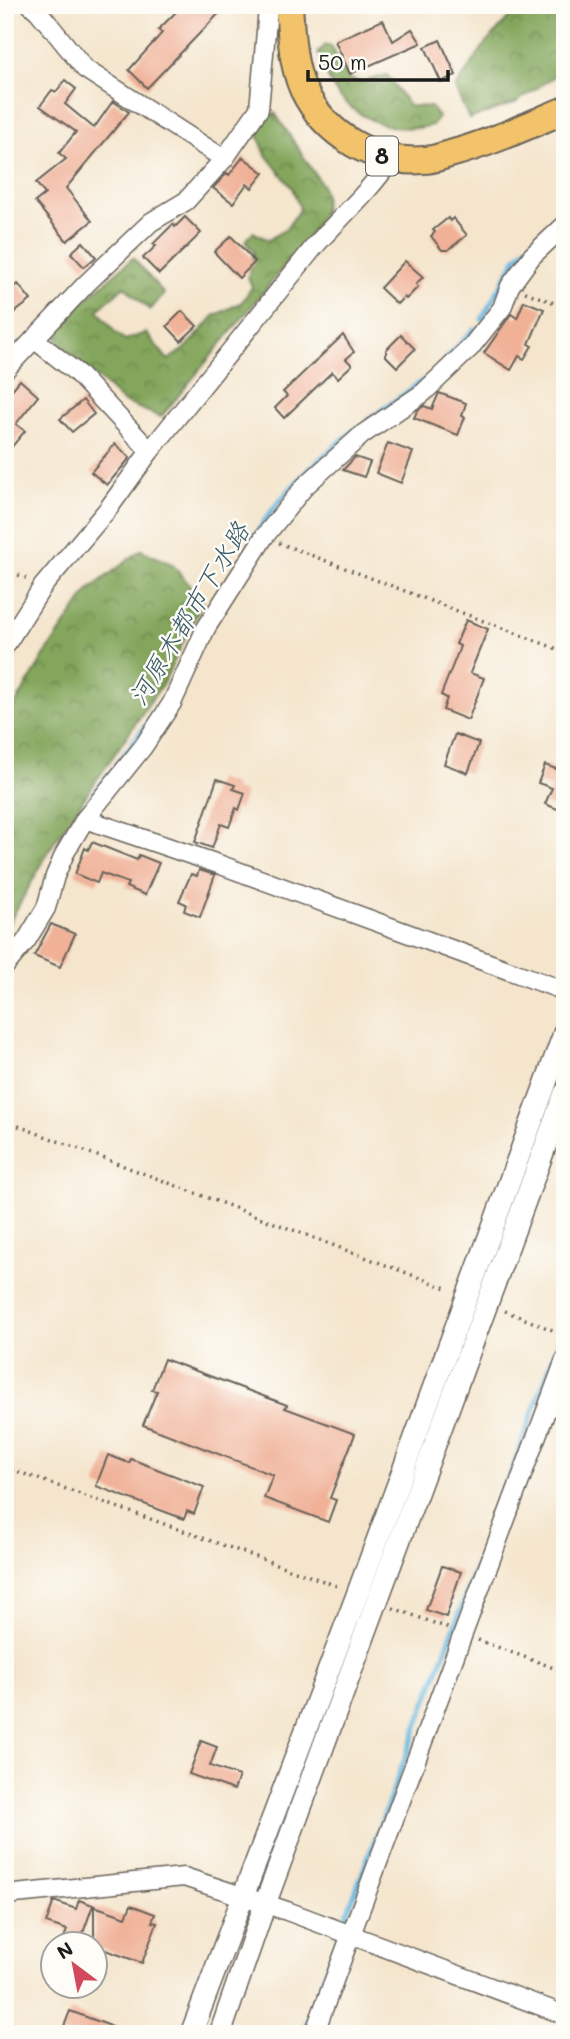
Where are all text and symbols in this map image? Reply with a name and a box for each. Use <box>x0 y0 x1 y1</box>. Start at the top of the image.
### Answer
scale bar <box>308 38 448 82</box>
text: 50 m <box>318 48 367 75</box>
road number: 8 <box>366 136 398 176</box>
water label: 河原木都市下水路 <box>120 514 257 711</box>
north arrow <box>38 1930 108 2000</box>
text: N <box>52 1936 77 1965</box>

